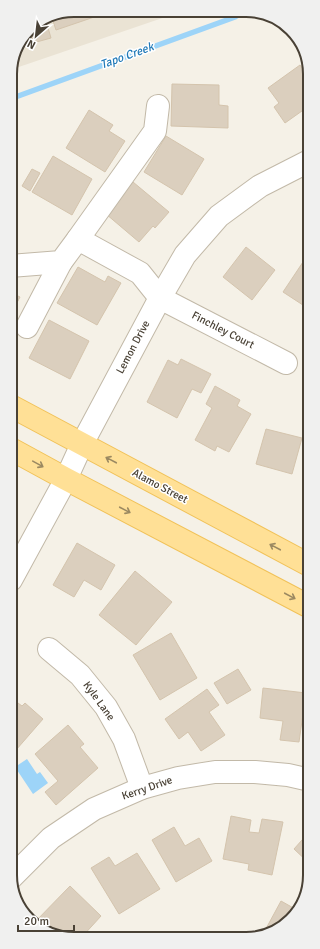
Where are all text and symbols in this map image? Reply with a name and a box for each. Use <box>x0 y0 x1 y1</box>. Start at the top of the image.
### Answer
north arrow <box>16 16 56 56</box>
text: N <box>25 37 38 52</box>
water label: Tapo Creek <box>98 39 157 73</box>
street label: Finchley Court <box>190 309 257 351</box>
street label: Lemon Drive <box>114 318 152 376</box>
one-way arrow <box>105 455 117 463</box>
one-way arrow <box>32 460 44 468</box>
street label: Alamo Street <box>130 466 190 506</box>
one-way arrow <box>119 507 131 514</box>
one-way arrow <box>269 542 281 550</box>
one-way arrow <box>284 593 296 601</box>
street label: Kyle Lane <box>80 679 118 723</box>
street label: Kerry Drive <box>120 773 174 803</box>
scale bar <box>18 907 74 933</box>
text: 20 m <box>24 914 49 929</box>

